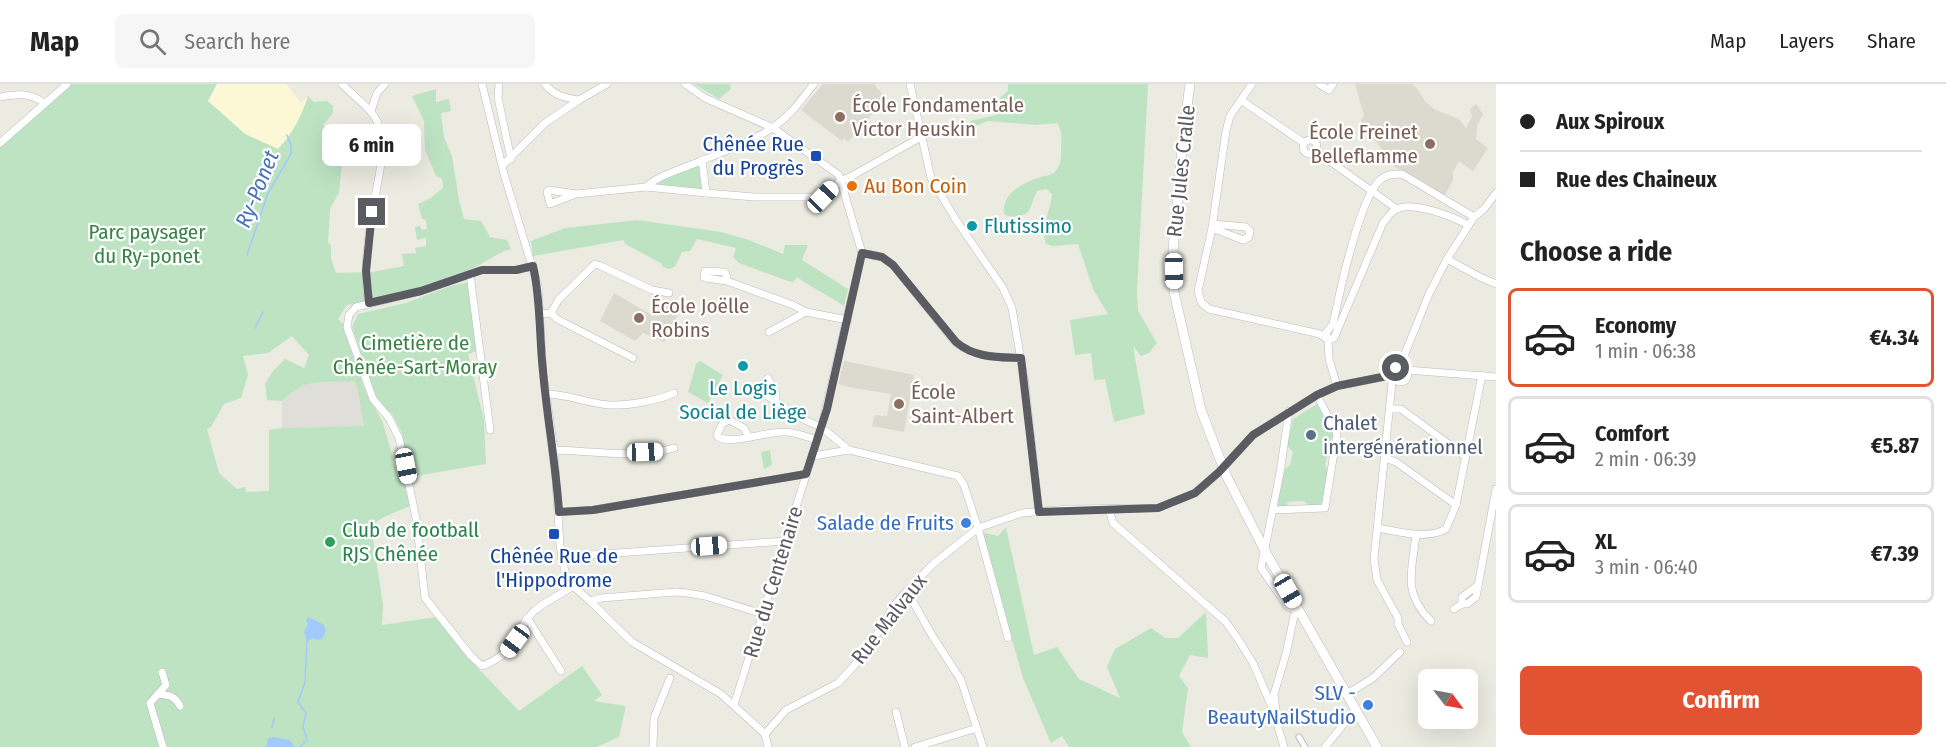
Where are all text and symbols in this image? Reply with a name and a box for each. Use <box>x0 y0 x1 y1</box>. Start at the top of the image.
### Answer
search box <box>115 14 535 68</box>
text: Map <box>30 25 79 58</box>
icon: search <box>136 25 169 58</box>
text: Search here <box>184 28 290 55</box>
text: Map <box>1710 28 1746 54</box>
text: Layers <box>1779 28 1834 54</box>
text: Share <box>1867 28 1916 54</box>
place label: École Fondamentale Victor Heuskin <box>852 92 1024 142</box>
street label: Rue Jules Cralle <box>1161 104 1201 238</box>
text: Aux Spiroux <box>1556 108 1664 135</box>
marker: École Fondamentale Victor Heuskin <box>833 110 847 124</box>
place label: École Freinet Belleflamme <box>1309 119 1418 169</box>
callout: 6 min <box>322 125 422 167</box>
place label: Chênée Rue du Progrès <box>703 131 804 181</box>
text: 6 min <box>349 133 394 157</box>
marker: École Freinet Belleflamme <box>1423 137 1437 151</box>
water label: Ry-Ponet <box>229 146 285 231</box>
marker: Chênée Rue du Progrès <box>809 149 823 163</box>
text: Rue des Chaineux <box>1556 166 1717 193</box>
place label: Au Bon Coin <box>864 173 967 199</box>
car <box>804 178 842 216</box>
marker: Au Bon Coin <box>845 179 859 193</box>
route end <box>358 198 385 225</box>
place label: Flutissimo <box>984 213 1072 239</box>
park label: Parc paysager du Ry-ponet <box>88 219 206 269</box>
marker: Flutissimo <box>965 219 979 233</box>
text: Choose a ride <box>1520 236 1672 268</box>
car <box>1165 253 1183 289</box>
place label: École Joëlle Robins <box>651 293 749 343</box>
marker: École Joëlle Robins <box>632 311 646 325</box>
icon: car <box>1523 311 1577 365</box>
text: Economy <box>1595 312 1676 339</box>
text: €4.34 <box>1870 324 1919 351</box>
park label: Cimetière de Chênée-Sart-Moray <box>333 330 498 380</box>
text: 1 min · 06:38 <box>1595 339 1696 363</box>
route start <box>1382 354 1409 381</box>
marker: Le Logis Social de Liège <box>736 359 750 373</box>
place label: Le Logis Social de Liège <box>679 375 807 425</box>
place label: École Saint-Albert <box>911 379 1014 429</box>
marker: École Saint-Albert <box>892 397 906 411</box>
place label: Chalet intergénérationnel <box>1323 410 1483 460</box>
icon: car <box>1523 419 1577 473</box>
text: Comfort <box>1595 420 1669 447</box>
marker: Chalet intergénérationnel <box>1304 428 1318 442</box>
text: €5.87 <box>1871 432 1919 459</box>
car <box>627 442 663 462</box>
car <box>394 447 418 485</box>
text: 2 min · 06:39 <box>1595 447 1696 471</box>
street label: Rue du Centenaire <box>738 503 808 661</box>
place label: Salade de Fruits <box>817 510 954 536</box>
marker: Salade de Fruits <box>959 516 973 530</box>
place label: Club de football RJS Chênée <box>342 517 479 567</box>
marker: Chênée Rue de l'Hippodrome <box>547 527 561 541</box>
icon: car <box>1523 527 1577 581</box>
text: XL <box>1595 528 1617 555</box>
marker: Club de football RJS Chênée <box>323 535 337 549</box>
car <box>690 536 728 556</box>
text: €7.39 <box>1871 540 1919 567</box>
place label: Chênée Rue de l'Hippodrome <box>490 543 618 593</box>
text: 3 min · 06:40 <box>1595 555 1698 579</box>
street label: Rue Malvaux <box>846 568 933 669</box>
car <box>1271 571 1305 611</box>
car <box>497 621 533 661</box>
button: Confirm <box>1520 666 1922 735</box>
north arrow <box>1418 669 1478 729</box>
map controls <box>1418 669 1478 729</box>
place label: SLV - BeautyNailStudio <box>1207 680 1356 730</box>
marker: SLV - BeautyNailStudio <box>1361 698 1375 712</box>

